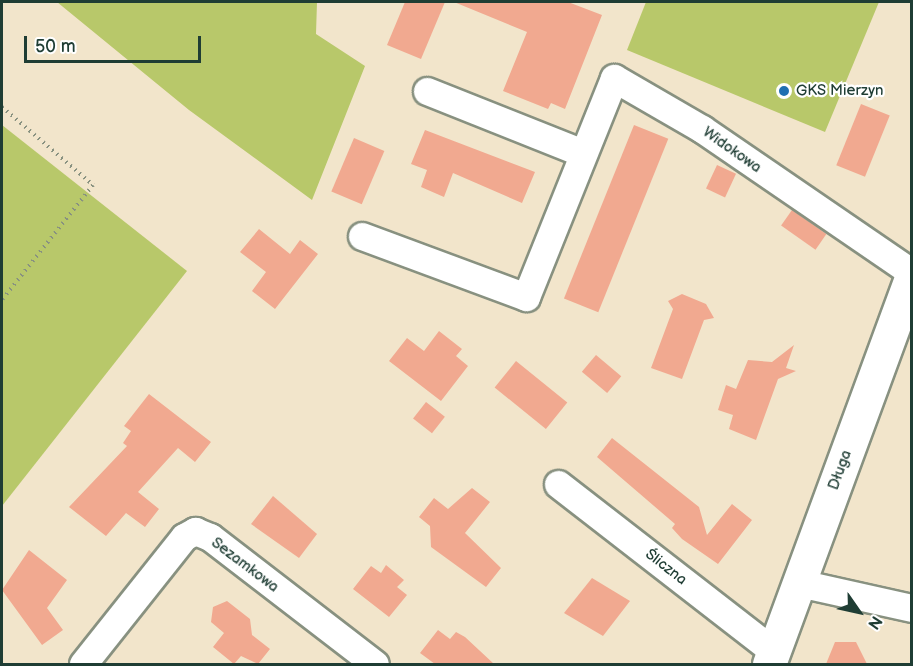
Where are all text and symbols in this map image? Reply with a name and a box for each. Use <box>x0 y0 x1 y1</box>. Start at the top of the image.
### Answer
scale bar <box>27 24 204 62</box>
text: 50 m <box>35 36 76 57</box>
place label: GKS Mierzyn <box>796 82 883 100</box>
marker: GKS Mierzyn <box>777 84 791 98</box>
street label: Widokowa <box>699 123 765 177</box>
street label: Długa <box>825 448 855 492</box>
street label: Sezamkowa <box>208 534 282 596</box>
street label: Śliczna <box>642 545 690 589</box>
north arrow <box>829 582 889 642</box>
text: N <box>863 612 886 633</box>

